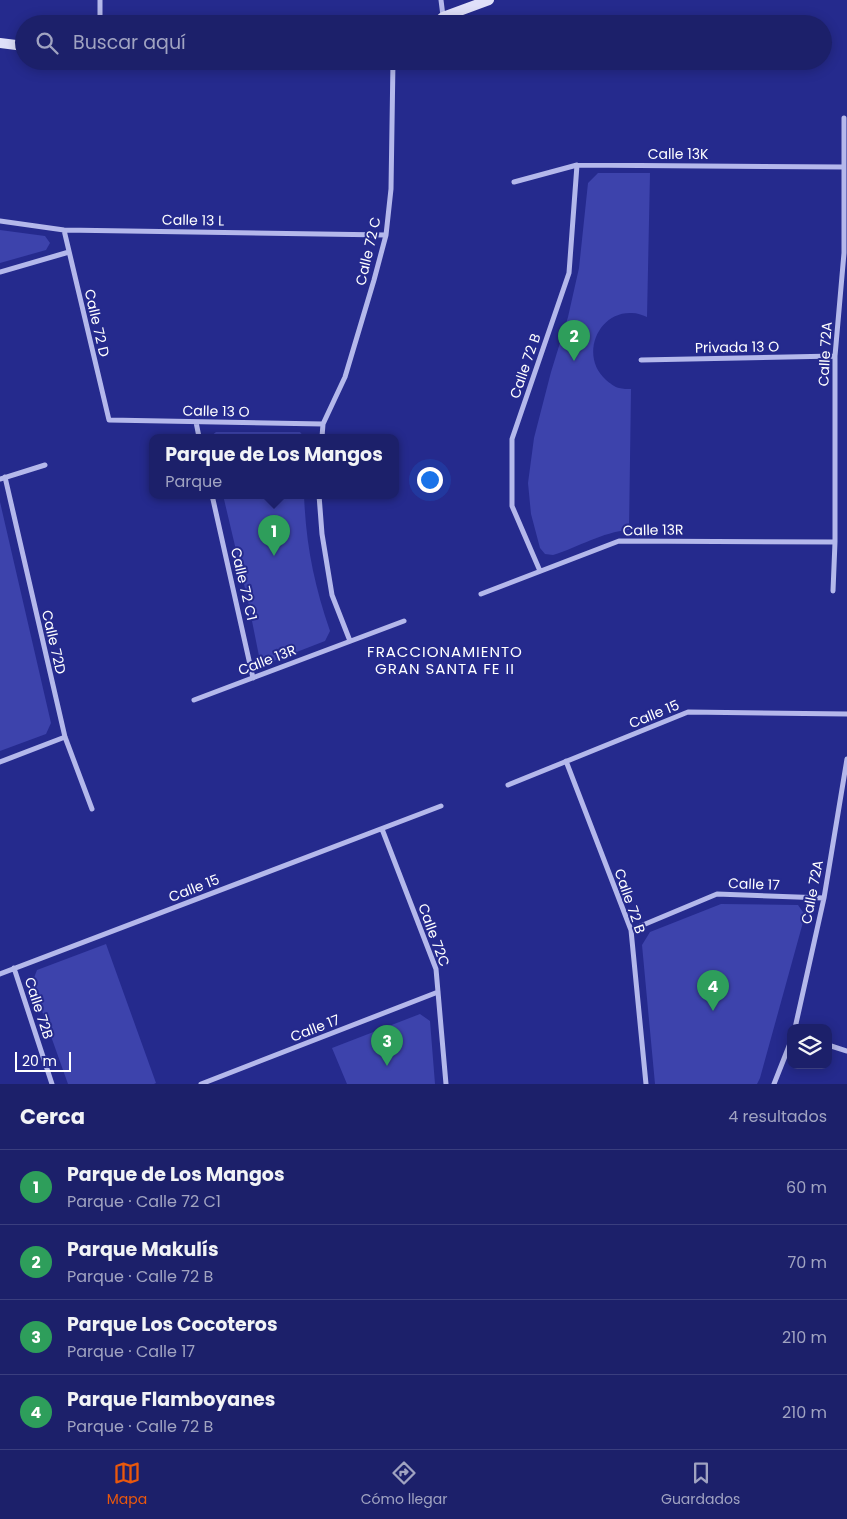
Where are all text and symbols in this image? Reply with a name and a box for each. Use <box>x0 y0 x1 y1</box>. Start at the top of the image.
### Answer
search box <box>15 15 832 70</box>
icon: search <box>33 29 61 57</box>
text: Buscar aquí <box>73 29 186 56</box>
street label: Calle 13K <box>648 144 709 164</box>
street label: Calle 13 L <box>162 209 224 231</box>
street label: Calle 72 C <box>350 215 386 287</box>
street label: Calle 72 D <box>80 287 115 359</box>
pin: 2 <box>558 320 590 361</box>
street label: Calle 72A <box>813 321 837 387</box>
street label: Calle 72 B <box>505 331 545 401</box>
street label: Privada 13 O <box>695 336 779 358</box>
street label: Calle 13 O <box>182 400 250 422</box>
popup <box>149 434 399 499</box>
text: Parque de Los Mangos <box>165 441 383 468</box>
your location <box>417 467 443 493</box>
text: Parque <box>165 470 222 493</box>
pin: 1 <box>258 515 290 556</box>
street label: Calle 13R <box>622 519 684 541</box>
street label: Calle 72 C1 <box>226 546 262 622</box>
street label: Calle 72D <box>37 608 71 676</box>
street label: Calle 13R <box>235 640 299 680</box>
district label: FRACCIONAMIENTO GRAN SANTA FE II <box>367 641 523 679</box>
street label: Calle 15 <box>626 695 682 733</box>
street label: Calle 72A <box>796 858 828 926</box>
street label: Calle 72 B <box>610 866 650 936</box>
street label: Calle 15 <box>166 869 222 907</box>
street label: Calle 17 <box>728 873 781 895</box>
street label: Calle 72C <box>413 901 455 969</box>
pin: 4 <box>697 970 729 1011</box>
street label: Calle 72B <box>20 975 58 1041</box>
street label: Calle 17 <box>287 1009 343 1047</box>
map controls <box>787 1024 832 1069</box>
button: layers <box>787 1024 832 1069</box>
pin: 3 <box>371 1025 403 1066</box>
scale bar <box>15 1049 71 1072</box>
text: 20 m <box>22 1051 57 1071</box>
text: Cerca <box>20 1102 85 1131</box>
text: 4 resultados <box>728 1105 827 1128</box>
text: Parque de Los Mangos <box>67 1161 285 1188</box>
text: 1 <box>33 1176 39 1199</box>
text: 60 m <box>786 1176 827 1199</box>
text: Parque · Calle 72 C1 <box>67 1190 221 1213</box>
text: Parque Makulís <box>67 1236 219 1263</box>
text: 2 <box>31 1251 41 1274</box>
text: 70 m <box>787 1251 827 1274</box>
text: Parque · Calle 72 B <box>67 1265 213 1288</box>
text: Parque Los Cocoteros <box>67 1311 278 1338</box>
text: 3 <box>31 1326 41 1349</box>
text: 210 m <box>782 1326 827 1349</box>
text: Parque · Calle 17 <box>67 1340 195 1363</box>
text: Parque Flamboyanes <box>67 1386 275 1413</box>
text: 4 <box>31 1401 41 1424</box>
text: 210 m <box>782 1401 827 1424</box>
text: Parque · Calle 72 B <box>67 1415 213 1438</box>
tab: Mapa <box>107 1459 147 1510</box>
tab: Cómo llegar <box>361 1459 447 1510</box>
tab: Guardados <box>661 1459 740 1510</box>

